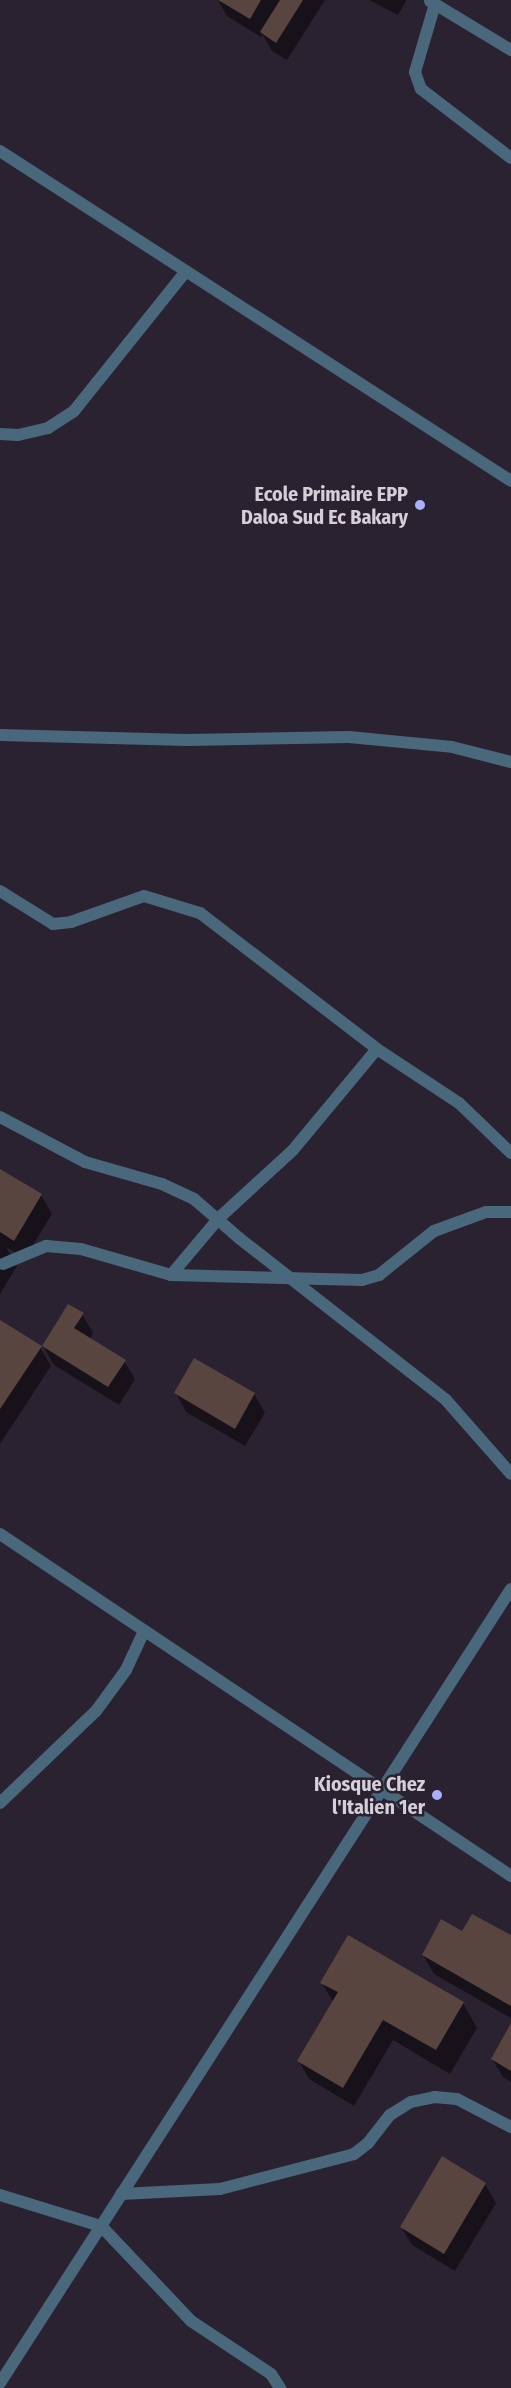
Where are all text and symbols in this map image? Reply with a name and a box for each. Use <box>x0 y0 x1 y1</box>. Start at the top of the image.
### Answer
place label: Ecole Primaire EPP Daloa Sud Ec Bakary <box>241 482 408 529</box>
marker: Ecole Primaire EPP Daloa Sud Ec Bakary <box>413 498 427 512</box>
place label: Kiosque Chez l'Italien 1er <box>314 1772 425 1819</box>
marker: Kiosque Chez l'Italien 1er <box>430 1788 444 1802</box>

